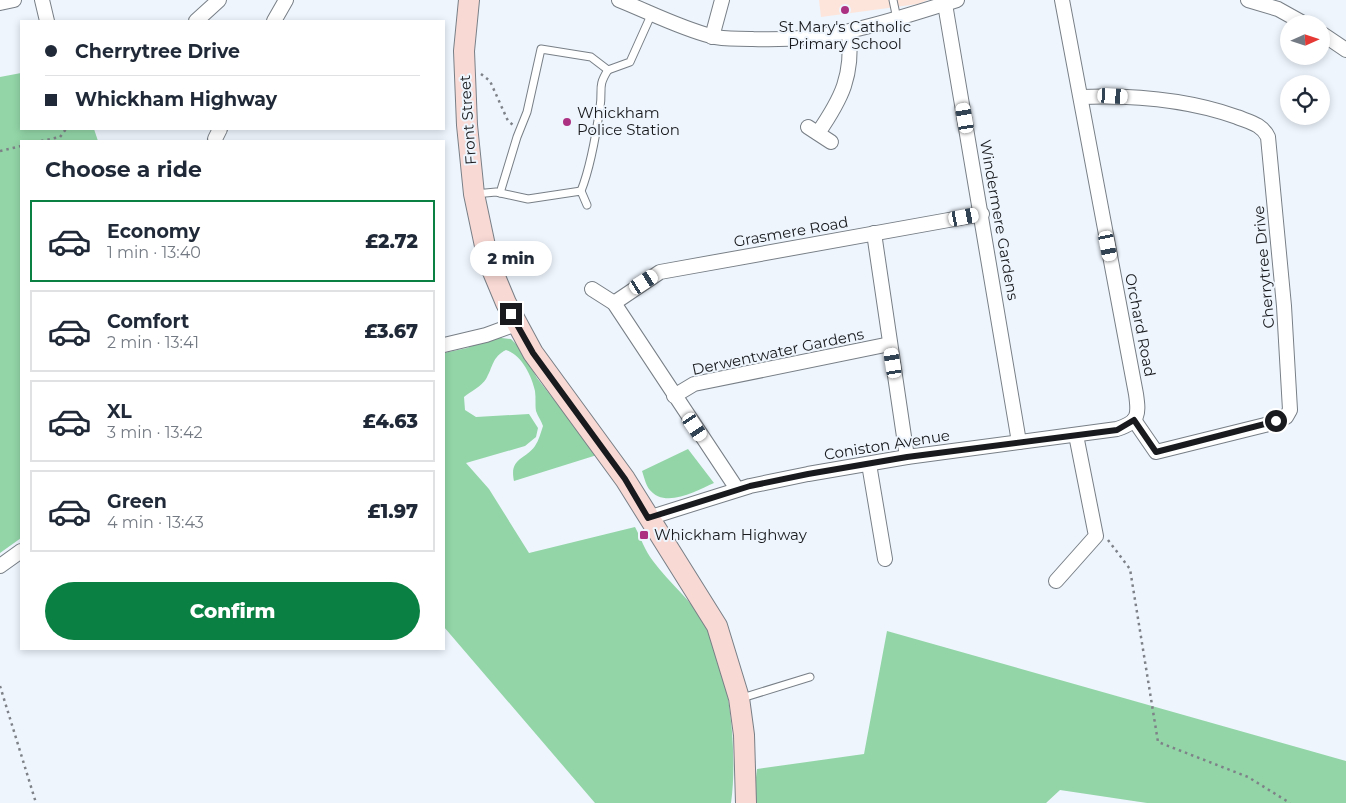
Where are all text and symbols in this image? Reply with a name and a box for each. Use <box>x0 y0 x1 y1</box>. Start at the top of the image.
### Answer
marker: St Mary's Catholic Primary School <box>839 4 851 16</box>
north arrow <box>1280 15 1330 65</box>
map controls <box>1280 15 1330 125</box>
place label: St Mary's Catholic Primary School <box>779 17 911 53</box>
text: Cherrytree Drive <box>75 40 240 63</box>
street label: Front Street <box>455 74 480 166</box>
button: locate <box>1280 75 1330 125</box>
text: Whickham Highway <box>75 88 277 111</box>
car <box>1097 88 1128 104</box>
car <box>955 102 974 134</box>
place label: Whickham Police Station <box>577 103 680 139</box>
marker: Whickham Police Station <box>561 116 573 128</box>
street label: Windermere Gardens <box>976 138 1023 302</box>
text: Choose a ride <box>45 156 202 183</box>
street label: Cherrytree Drive <box>1249 205 1278 329</box>
car <box>947 207 980 227</box>
street label: Grasmere Road <box>732 212 850 251</box>
icon: car <box>47 219 92 264</box>
text: Economy <box>107 220 200 243</box>
text: £2.72 <box>365 230 418 253</box>
car <box>1097 230 1118 262</box>
callout: 2 min <box>470 242 552 276</box>
text: 1 min · 13:40 <box>107 243 201 262</box>
text: 2 min <box>487 249 535 268</box>
car <box>627 268 660 296</box>
street label: Orchard Road <box>1121 272 1160 378</box>
route end <box>500 303 522 325</box>
icon: car <box>47 309 92 354</box>
text: Comfort <box>107 310 189 333</box>
text: £3.67 <box>364 320 418 343</box>
street label: Derwentwater Gardens <box>690 324 866 379</box>
text: 2 min · 13:41 <box>107 333 199 352</box>
car <box>883 347 902 379</box>
icon: car <box>47 399 92 444</box>
text: XL <box>107 400 132 423</box>
text: £4.63 <box>363 410 418 433</box>
car <box>680 410 709 444</box>
route start <box>1265 410 1287 432</box>
text: 3 min · 13:42 <box>107 423 203 442</box>
street label: Coniston Avenue <box>823 425 951 464</box>
icon: car <box>47 489 92 534</box>
text: Green <box>107 490 167 513</box>
text: £1.97 <box>367 500 418 523</box>
text: 4 min · 13:43 <box>107 513 204 532</box>
place label: Whickham Highway <box>654 525 808 544</box>
marker: Whickham Highway <box>638 529 650 541</box>
button: Confirm <box>45 582 420 640</box>

